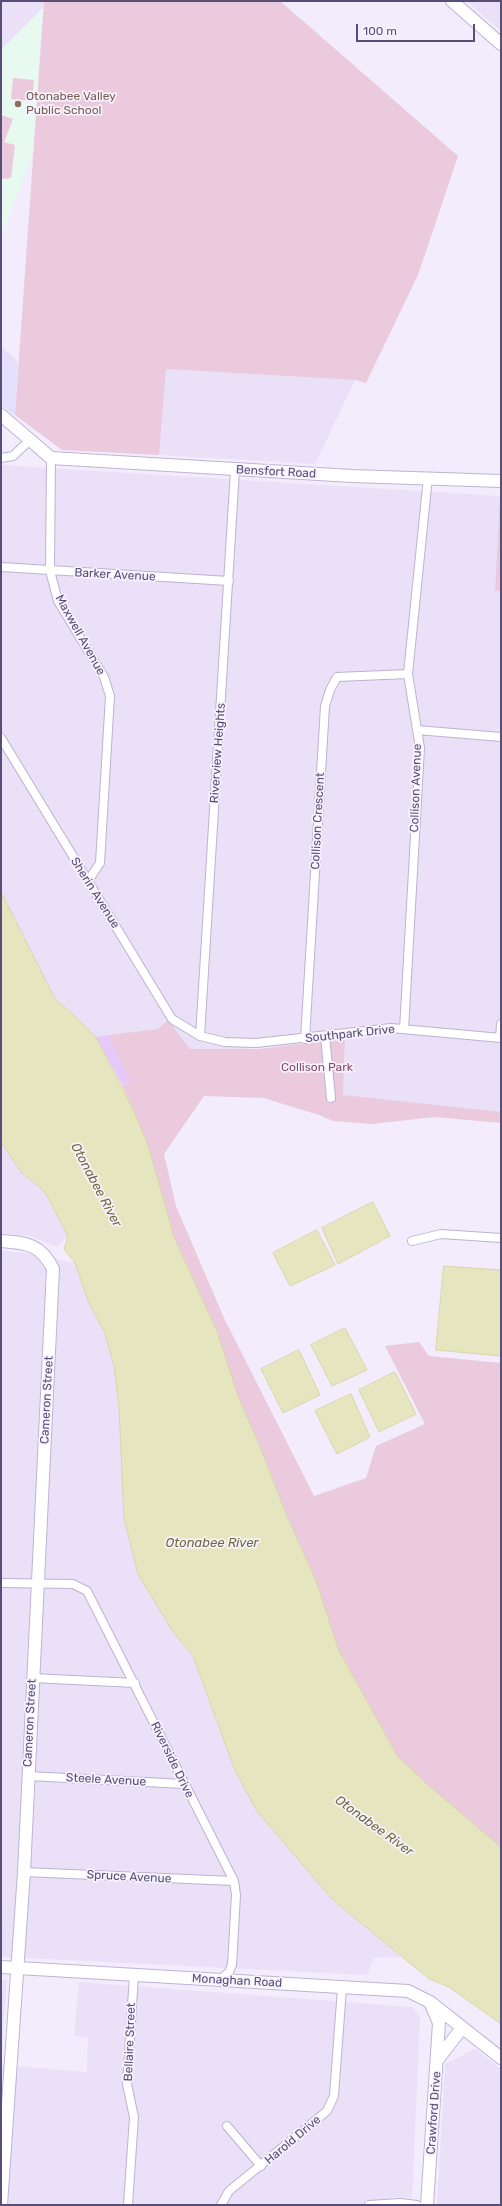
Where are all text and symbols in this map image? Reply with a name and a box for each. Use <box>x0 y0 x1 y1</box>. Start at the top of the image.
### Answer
scale bar <box>358 16 477 42</box>
text: 100 m <box>363 24 397 38</box>
place label: Otonabee Valley Public School <box>26 90 116 118</box>
marker: Otonabee Valley Public School <box>13 99 23 109</box>
street label: Bensfort Road <box>236 463 316 481</box>
street label: Barker Avenue <box>74 566 156 584</box>
street label: Maxwell Avenue <box>52 592 108 678</box>
street label: Riverview Heights <box>207 702 229 804</box>
street label: Collison Avenue <box>407 743 425 833</box>
street label: Collison Crescent <box>308 772 328 870</box>
street label: Sherin Avenue <box>67 855 123 931</box>
street label: Southpark Drive <box>305 1022 395 1046</box>
park label: Collison Park <box>281 1061 353 1075</box>
water label: Otonabee River <box>67 1140 125 1230</box>
street label: Cameron Street <box>38 1356 56 1444</box>
water label: Otonabee River <box>165 1535 259 1551</box>
street label: Cameron Street <box>21 1679 39 1767</box>
street label: Riverside Drive <box>147 1719 197 1801</box>
street label: Steele Avenue <box>66 1771 146 1789</box>
water label: Otonabee River <box>332 1792 416 1860</box>
street label: Spruce Avenue <box>86 1868 172 1886</box>
street label: Monaghan Road <box>192 1971 282 1991</box>
street label: Bellaire Street <box>121 2002 139 2082</box>
street label: Crawford Drive <box>424 2071 444 2155</box>
street label: Harold Drive <box>262 2113 324 2167</box>

